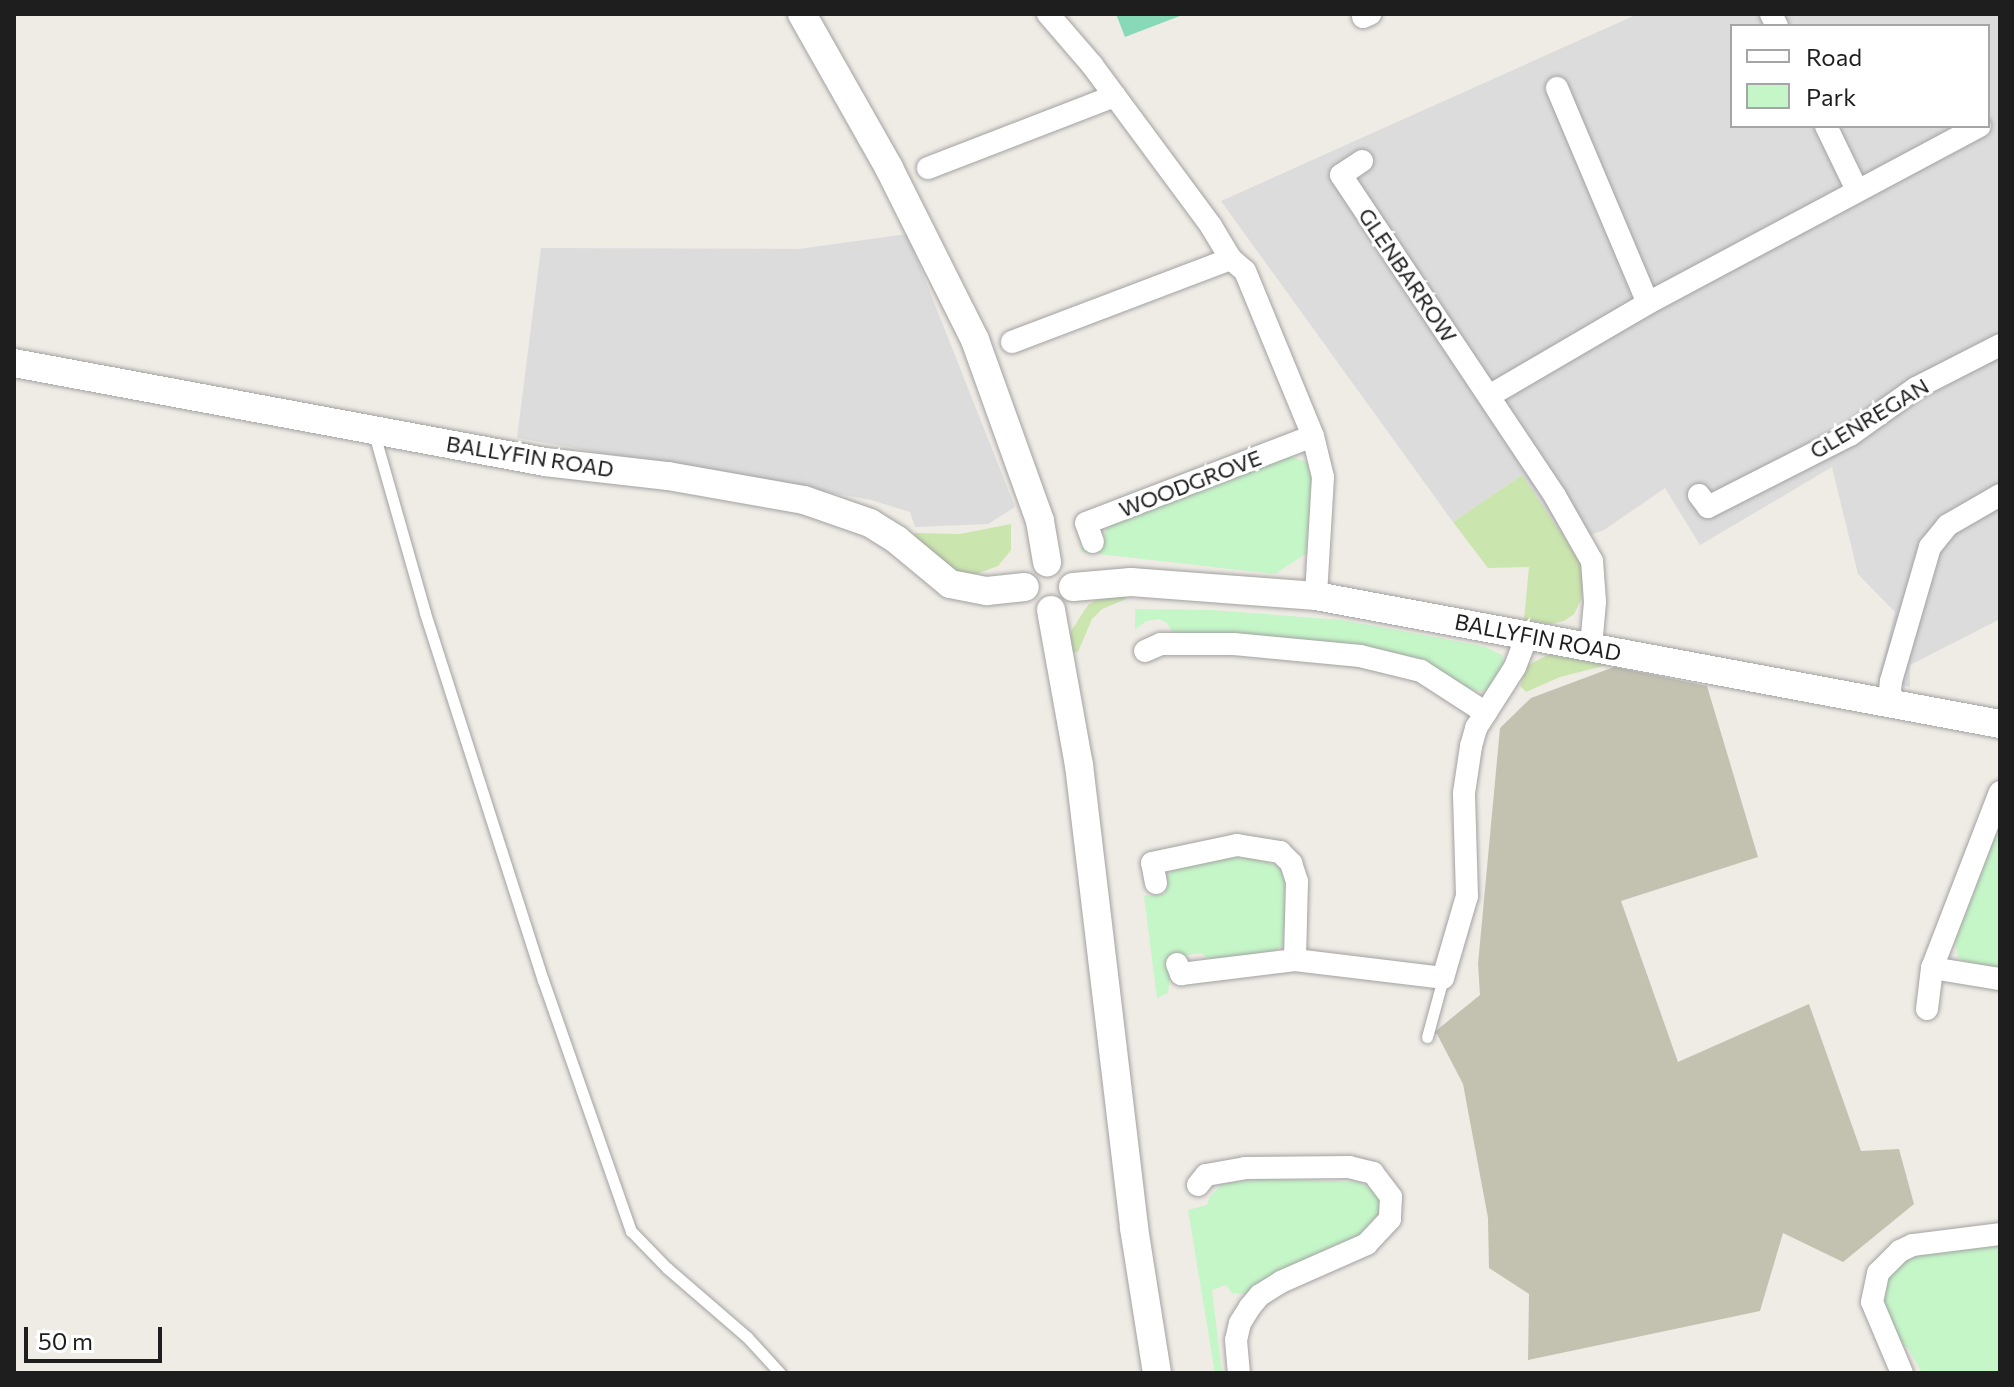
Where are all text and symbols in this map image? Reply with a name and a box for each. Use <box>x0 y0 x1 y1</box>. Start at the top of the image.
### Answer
legend <box>1730 24 1990 128</box>
text: Road <box>1806 42 1862 71</box>
text: Park <box>1806 82 1856 111</box>
street label: GLENBARROW <box>1353 203 1463 347</box>
street label: GLENREGAN <box>1805 372 1933 464</box>
street label: BALLYFIN ROAD <box>444 430 616 482</box>
street label: WOODGROVE <box>1115 444 1265 522</box>
street label: BALLYFIN ROAD <box>1452 608 1624 666</box>
scale bar <box>28 1311 166 1361</box>
text: 50 m <box>38 1326 93 1355</box>

